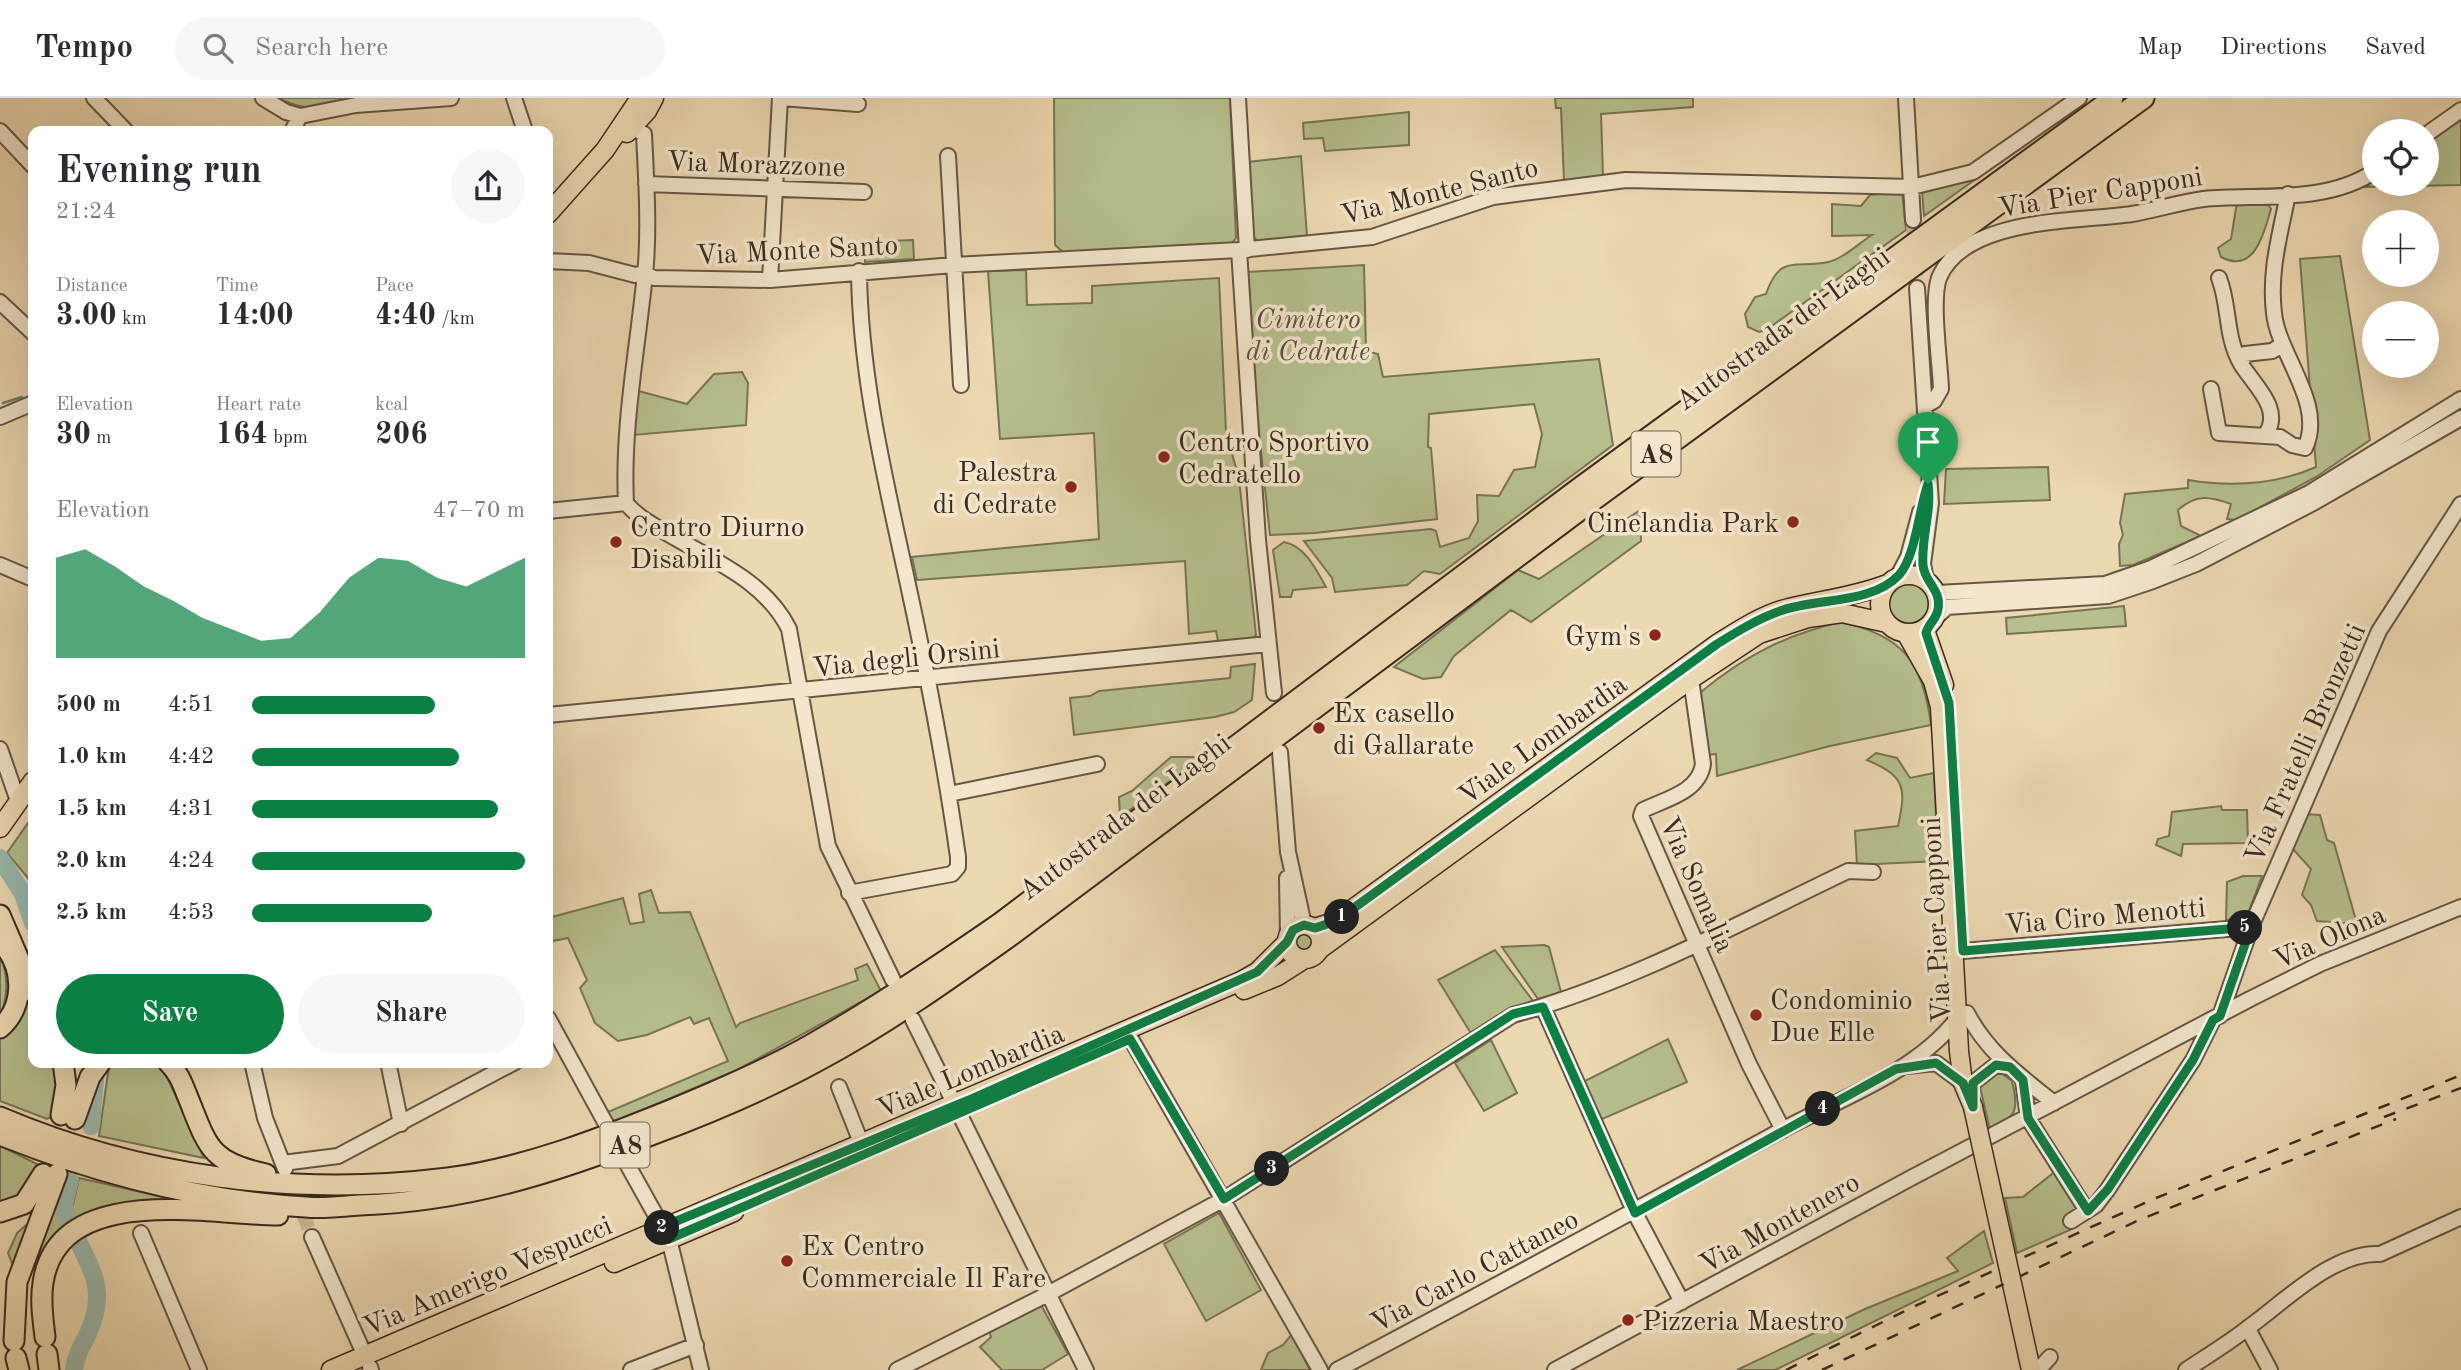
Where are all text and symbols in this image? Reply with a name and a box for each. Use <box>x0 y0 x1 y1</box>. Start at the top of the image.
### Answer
search box <box>175 17 665 80</box>
icon: search <box>199 29 237 67</box>
text: Tempo <box>35 32 133 65</box>
text: Search here <box>255 35 388 61</box>
text: Map <box>2138 36 2182 60</box>
text: Directions <box>2220 36 2327 60</box>
text: Saved <box>2365 36 2426 60</box>
map controls <box>2362 119 2439 378</box>
button: locate <box>2362 119 2439 196</box>
button: share <box>451 149 525 223</box>
street label: Via Morazzone <box>666 149 846 183</box>
text: Evening run <box>56 153 262 191</box>
street label: Via Monte Santo <box>1338 155 1541 231</box>
street label: Via Pier Capponi <box>1996 164 2205 224</box>
text: 21:24 <box>56 200 116 223</box>
button: + <box>2362 210 2439 287</box>
street label: Via Monte Santo <box>695 233 899 271</box>
street label: Autostrada dei Laghi <box>1672 244 1896 417</box>
text: Distance <box>56 277 128 296</box>
text: Time <box>216 277 258 296</box>
text: Pace <box>375 277 414 296</box>
text: 3.00 <box>56 301 117 331</box>
text: 14:00 <box>216 301 294 331</box>
text: 4:40 <box>375 301 436 331</box>
button: − <box>2362 301 2439 378</box>
park label: Cimitero di Cedrate <box>1246 307 1370 367</box>
text: km <box>117 310 147 329</box>
text: /km <box>436 310 475 329</box>
text: Elevation <box>56 396 133 415</box>
text: Heart rate <box>216 396 301 415</box>
text: kcal <box>375 396 408 415</box>
pin <box>1898 412 1958 484</box>
text: 30 <box>56 420 91 450</box>
text: 164 <box>216 420 268 450</box>
text: 206 <box>375 420 428 450</box>
icon: arrive <box>1909 423 1947 461</box>
text: m <box>91 429 111 448</box>
text: bpm <box>268 429 308 448</box>
place label: Centro Sportivo Cedratello <box>1178 430 1370 490</box>
road number: A8 <box>1632 432 1680 476</box>
marker: Centro Sportivo Cedratello <box>1156 449 1172 465</box>
place label: Palestra di Cedrate <box>933 460 1057 520</box>
marker: Palestra di Cedrate <box>1063 479 1079 495</box>
text: Elevation <box>56 499 150 522</box>
text: 47–70 m <box>433 499 525 522</box>
place label: Cinelandia Park <box>1587 511 1779 539</box>
marker: Cinelandia Park <box>1785 514 1801 530</box>
place label: Centro Diurno Disabili <box>630 515 805 575</box>
marker: Centro Diurno Disabili <box>608 534 624 550</box>
street label: Via Fratelli Bronzetti <box>2241 620 2372 868</box>
place label: Gym's <box>1565 624 1641 652</box>
marker: Gym's <box>1647 627 1663 643</box>
street label: Via degli Orsini <box>811 636 1002 684</box>
street label: Viale Lombardia <box>1454 671 1633 812</box>
text: 500 m <box>56 693 121 716</box>
text: 4:51 <box>168 693 214 716</box>
place label: Ex casello di Gallarate <box>1333 701 1474 761</box>
marker: Ex casello di Gallarate <box>1311 720 1327 736</box>
street label: Autostrada dei Laghi <box>1015 730 1237 907</box>
text: 1.0 km <box>56 745 127 768</box>
text: 4:42 <box>168 745 214 768</box>
text: 1.5 km <box>56 797 127 820</box>
text: 4:31 <box>168 797 214 820</box>
street label: Via Somalia <box>1653 813 1738 958</box>
street label: Via Pier Capponi <box>1919 816 1957 1024</box>
text: 2.0 km <box>56 849 127 872</box>
text: 4:24 <box>168 849 214 872</box>
street label: Via Ciro Menotti <box>2004 895 2207 941</box>
pin: 1 <box>1324 900 1360 934</box>
text: 2.5 km <box>56 901 127 924</box>
text: 4:53 <box>168 901 214 924</box>
street label: Via Olona <box>2270 902 2391 976</box>
text: 1 <box>1336 907 1347 926</box>
pin: 5 <box>2228 910 2262 946</box>
text: 5 <box>2239 918 2250 937</box>
button: Save <box>56 974 284 1054</box>
button: Share <box>298 974 525 1054</box>
place label: Condominio Due Elle <box>1770 988 1913 1048</box>
marker: Condominio Due Elle <box>1748 1007 1764 1023</box>
street label: Viale Lombardia <box>873 1021 1069 1125</box>
pin: 4 <box>1806 1091 1840 1126</box>
text: 4 <box>1817 1099 1828 1118</box>
road number: A8 <box>600 1122 650 1168</box>
pin: 3 <box>1254 1152 1290 1186</box>
text: 3 <box>1266 1159 1277 1178</box>
street label: Via Montenero <box>1696 1169 1865 1280</box>
street label: Via Carlo Cattaneo <box>1367 1206 1584 1339</box>
pin: 2 <box>644 1210 680 1246</box>
street label: Via Amerigo Vespucci <box>360 1213 617 1343</box>
text: 2 <box>656 1218 667 1237</box>
place label: Ex Centro Commerciale Il Fare <box>801 1234 1046 1294</box>
marker: Ex Centro Commerciale Il Fare <box>779 1253 795 1269</box>
place label: Pizzeria Maestro <box>1642 1309 1844 1337</box>
marker: Pizzeria Maestro <box>1620 1312 1636 1328</box>

